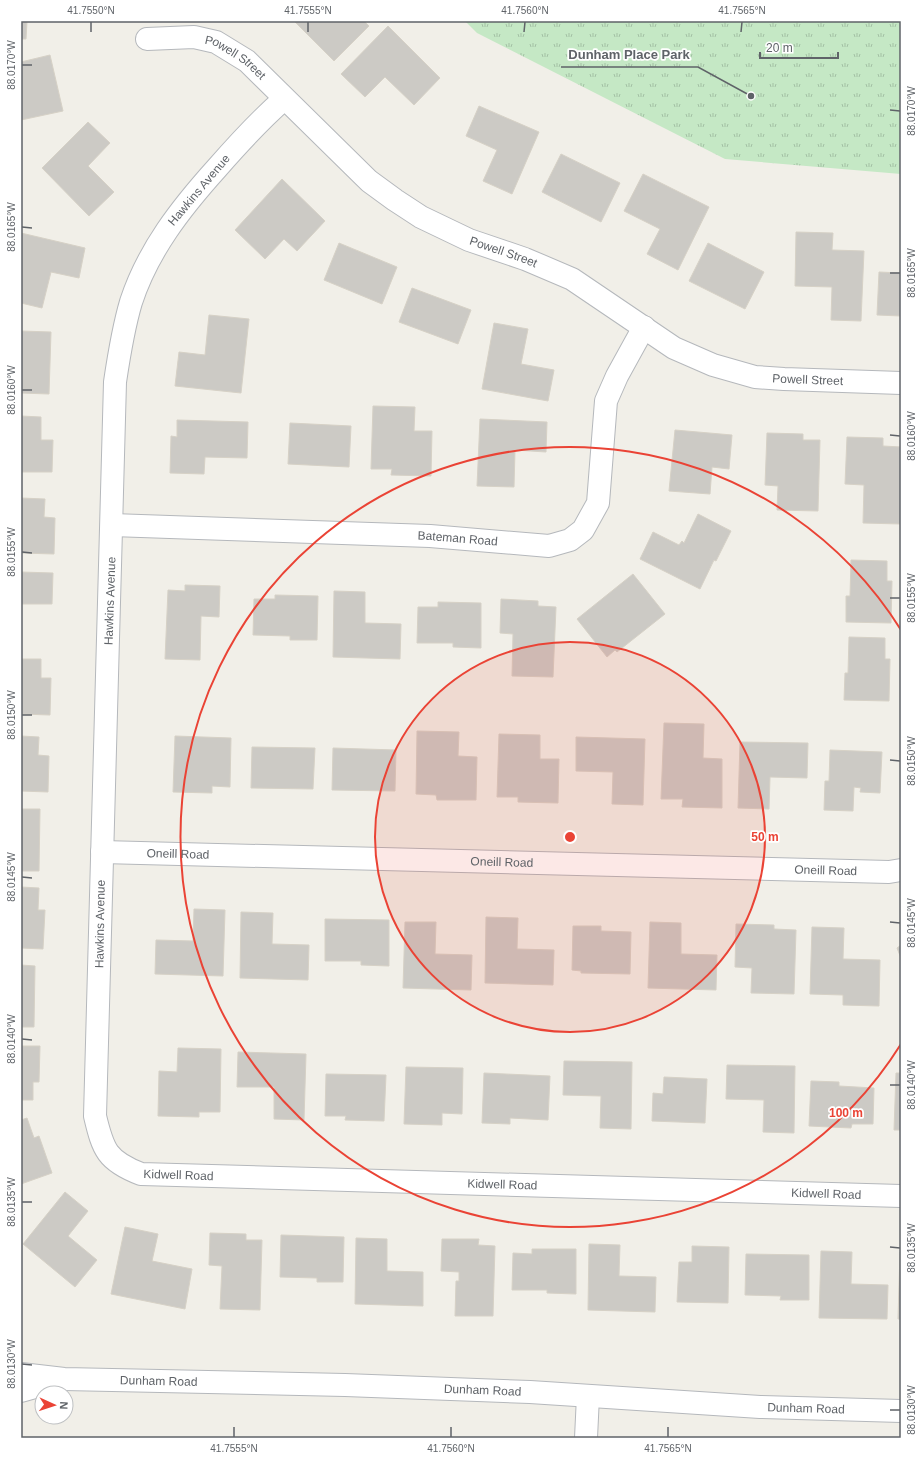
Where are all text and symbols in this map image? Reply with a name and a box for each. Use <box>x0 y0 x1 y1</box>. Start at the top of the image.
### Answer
text: 41.7550°N <box>67 5 115 16</box>
text: 41.7555°N <box>284 5 332 16</box>
text: 41.7560°N <box>501 5 549 16</box>
text: 41.7565°N <box>718 5 766 16</box>
street label: Powell Street <box>204 33 269 83</box>
scale bar <box>760 34 838 60</box>
text: 88.0170°W <box>6 40 17 90</box>
text: 20 m <box>766 41 793 55</box>
callout: Dunham Place Park <box>561 42 698 67</box>
text: Dunham Place Park <box>568 47 690 62</box>
text: 88.0170°W <box>906 86 917 136</box>
street label: Hawkins Avenue <box>165 151 233 228</box>
text: 88.0165°W <box>6 202 17 252</box>
street label: Powell Street <box>468 234 540 271</box>
text: 88.0165°W <box>906 248 917 298</box>
text: 88.0160°W <box>6 365 17 415</box>
street label: Powell Street <box>772 371 844 388</box>
text: 88.0160°W <box>906 411 917 461</box>
text: 88.0155°W <box>6 527 17 577</box>
street label: Bateman Road <box>417 529 498 549</box>
street label: Hawkins Avenue <box>101 556 119 645</box>
text: 88.0155°W <box>906 573 917 623</box>
text: 88.0150°W <box>6 690 17 740</box>
text: 88.0150°W <box>906 736 917 786</box>
centre of rings <box>563 830 577 844</box>
text: 50 m <box>751 830 779 844</box>
street label: Oneill Road <box>146 846 210 862</box>
text: 88.0145°W <box>6 852 17 902</box>
street label: Oneill Road <box>470 854 533 870</box>
street label: Oneill Road <box>794 863 857 878</box>
street label: Hawkins Avenue <box>92 879 108 968</box>
text: 88.0145°W <box>906 898 917 948</box>
text: 88.0140°W <box>6 1014 17 1064</box>
text: 88.0140°W <box>906 1060 917 1110</box>
text: 100 m <box>829 1106 863 1120</box>
street label: Kidwell Road <box>143 1167 214 1183</box>
street label: Kidwell Road <box>467 1176 538 1192</box>
text: 88.0135°W <box>6 1177 17 1227</box>
street label: Kidwell Road <box>791 1186 861 1202</box>
text: 88.0135°W <box>906 1223 917 1273</box>
text: 88.0130°W <box>6 1339 17 1389</box>
street label: Dunham Road <box>120 1373 198 1389</box>
street label: Dunham Road <box>444 1382 522 1399</box>
north arrow <box>34 1385 74 1425</box>
text: 88.0130°W <box>906 1385 917 1435</box>
street label: Dunham Road <box>767 1400 845 1416</box>
text: N <box>58 1401 70 1410</box>
text: 41.7555°N <box>210 1443 258 1454</box>
text: 41.7560°N <box>427 1443 475 1454</box>
text: 41.7565°N <box>644 1443 692 1454</box>

